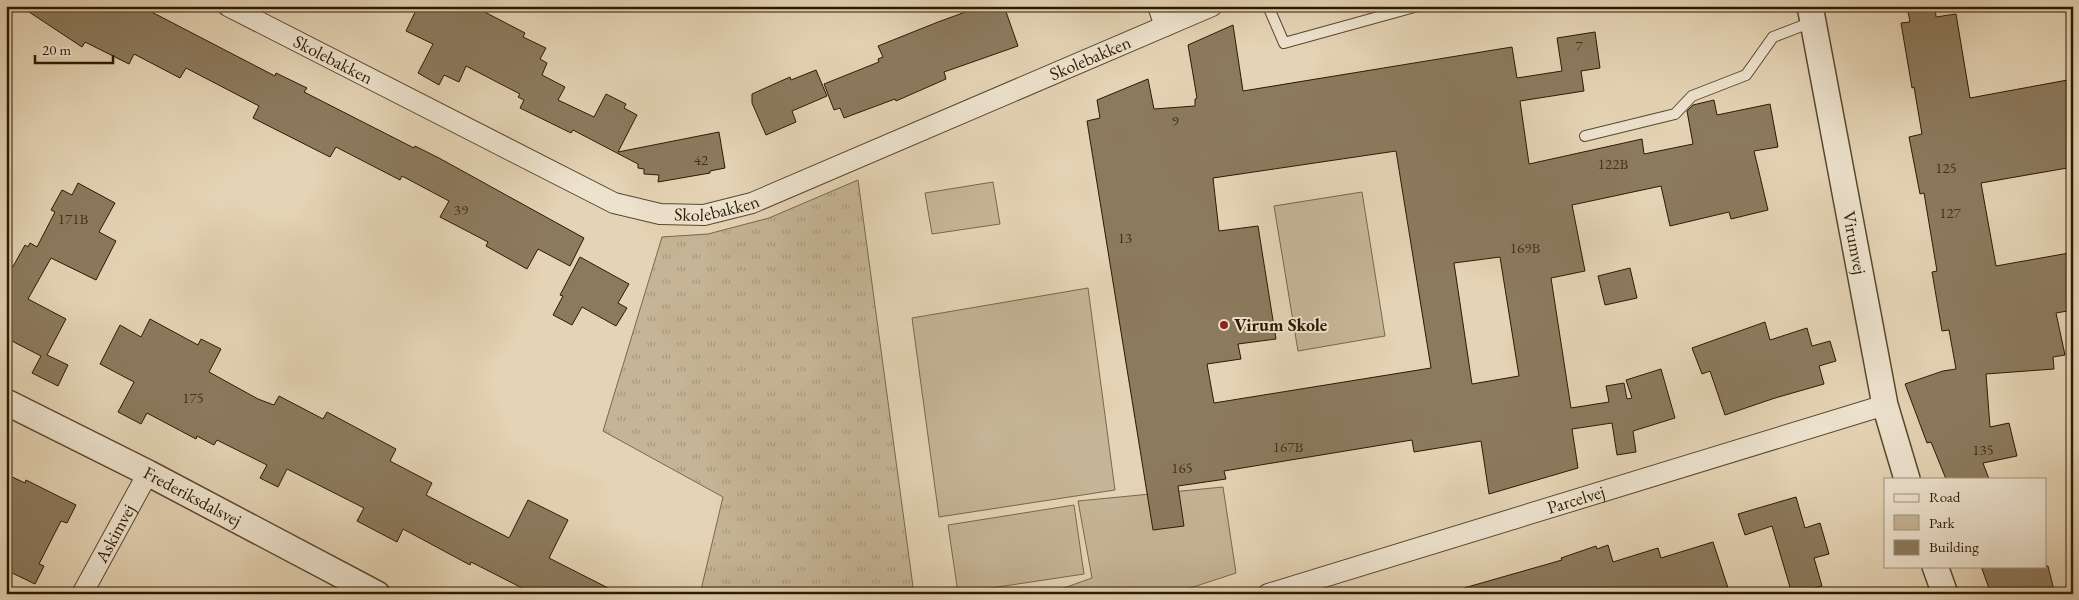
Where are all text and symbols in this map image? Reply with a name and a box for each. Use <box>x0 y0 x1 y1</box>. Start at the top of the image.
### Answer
street label: Skolebakken <box>290 29 377 89</box>
street label: Skolebakken <box>1046 30 1135 85</box>
scale bar <box>35 32 112 64</box>
house number: 7 <box>1575 36 1583 55</box>
text: 20 m <box>42 40 71 59</box>
house number: 9 <box>1171 111 1179 130</box>
house number: 42 <box>694 150 709 169</box>
house number: 122B <box>1598 154 1628 173</box>
house number: 125 <box>1935 158 1957 177</box>
street label: Skolebakken <box>674 189 763 226</box>
house number: 39 <box>454 200 468 219</box>
house number: 127 <box>1939 203 1962 222</box>
house number: 171B <box>58 209 88 228</box>
street label: Virumvej <box>1838 209 1872 276</box>
house number: 13 <box>1118 228 1132 247</box>
house number: 169B <box>1510 238 1540 257</box>
place label: Virum Skole <box>1234 313 1328 336</box>
marker: Virum Skole <box>1218 319 1230 331</box>
house number: 175 <box>182 388 204 407</box>
house number: 167B <box>1273 437 1303 456</box>
house number: 135 <box>1972 440 1994 459</box>
house number: 165 <box>1171 458 1193 477</box>
street label: Frederiksdalsvej <box>140 461 246 531</box>
legend <box>1884 478 2046 568</box>
street label: Parcelvej <box>1544 480 1607 519</box>
text: Road <box>1929 487 1961 506</box>
street label: Askimvej <box>89 500 140 567</box>
text: Park <box>1929 513 1956 532</box>
text: Building <box>1929 537 1979 556</box>

